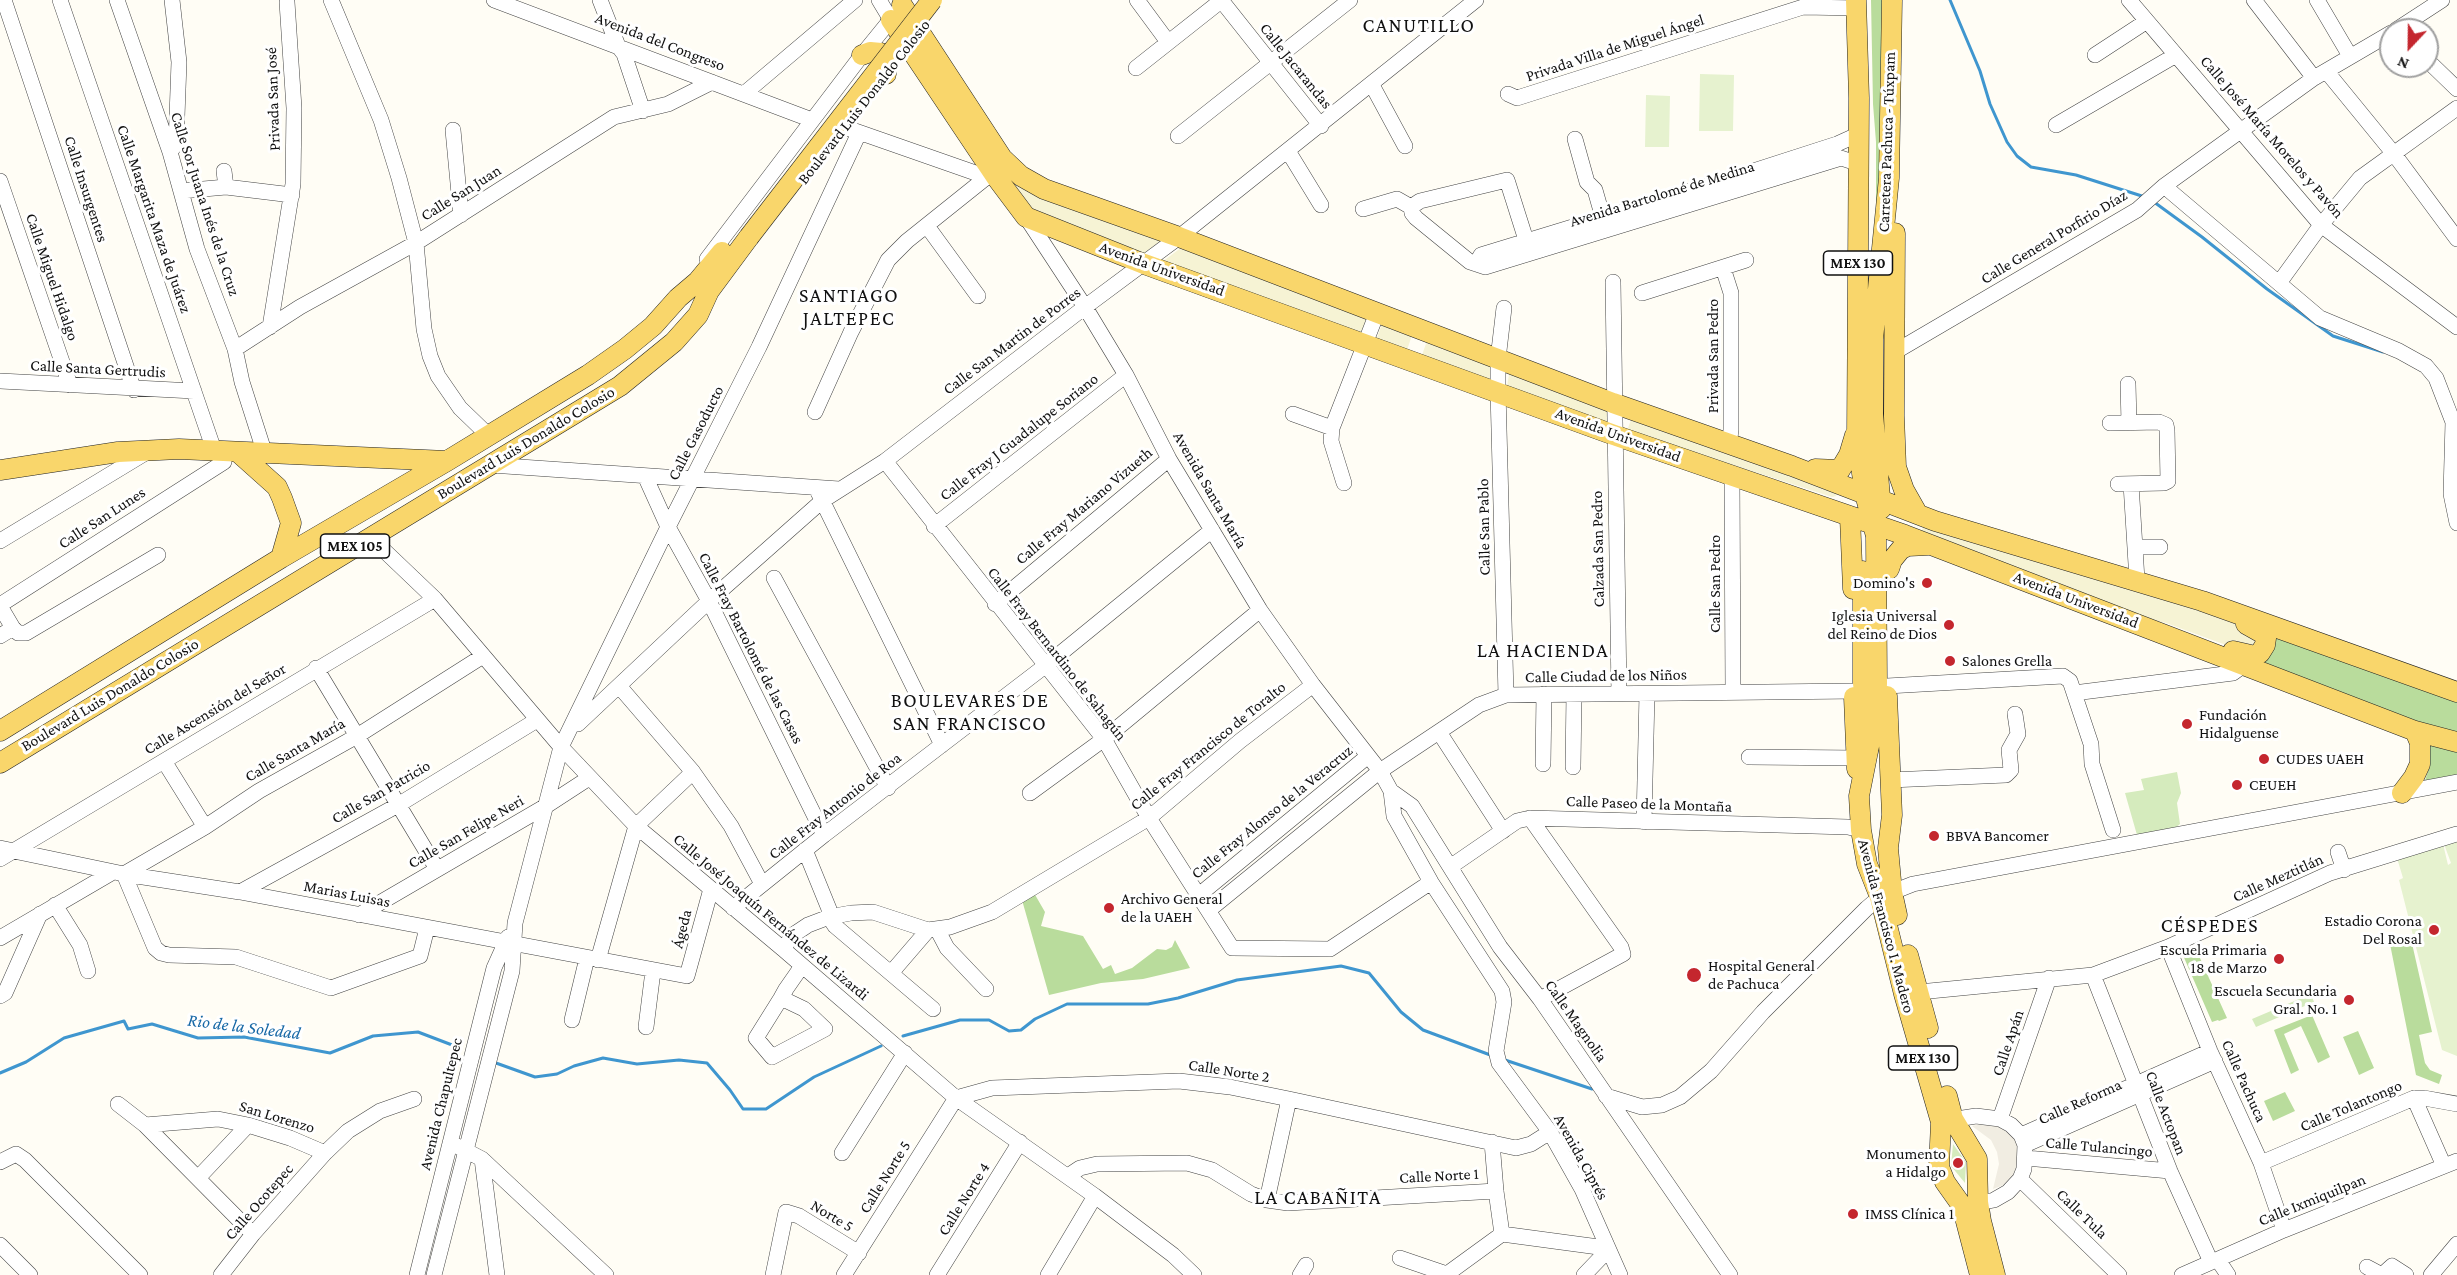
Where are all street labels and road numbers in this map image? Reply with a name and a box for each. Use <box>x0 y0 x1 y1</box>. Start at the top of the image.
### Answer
street label: Avenida del Congreso <box>592 8 728 76</box>
street label: Privada Villa de Miguel Ángel <box>1523 10 1707 86</box>
street label: Boulevard Luis Donaldo Colosio <box>794 16 934 188</box>
street label: Calle Jacarandas <box>1256 19 1336 113</box>
street label: Privada San José <box>262 47 284 151</box>
street label: Carretera Pachuca - Túxpam <box>1874 51 1900 233</box>
street label: Calle José María Morelos y Pavón <box>2196 52 2348 222</box>
street label: Calle Sor Juana Inés de la Cruz <box>166 110 244 298</box>
street label: Calle Margarita Maza de Juárez <box>113 122 195 316</box>
street label: Calle Insurgentes <box>60 133 112 245</box>
street label: Avenida Bartolomé de Medina <box>1567 157 1757 231</box>
street label: Calle San Juan <box>417 161 505 225</box>
street label: Calle General Porfirio Díaz <box>1977 186 2131 288</box>
street label: Calle Miguel Hidalgo <box>21 211 83 343</box>
street label: Avenida Universidad <box>1097 237 1227 301</box>
road number: MEX 130 <box>1824 251 1892 275</box>
street label: Calle San Martin de Porres <box>939 283 1085 399</box>
street label: Privada San Pedro <box>1703 299 1723 413</box>
street label: Calle Santa Gertrudis <box>30 356 166 382</box>
street label: Calle Fray J Guadalupe Soriano <box>936 369 1102 505</box>
street label: Boulevard Luis Donaldo Colosio <box>434 382 618 504</box>
street label: Calle Gasoducto <box>664 382 728 484</box>
street label: Avenida Universidad <box>1553 403 1683 467</box>
street label: Avenida Santa María <box>1169 428 1251 552</box>
street label: Calle Fray Mariano Vizueth <box>1012 443 1156 569</box>
street label: Calle San Pablo <box>1474 478 1494 576</box>
street label: Calle San Lunes <box>55 483 149 553</box>
street label: Calzada San Pedro <box>1587 490 1609 608</box>
road number: MEX 105 <box>320 534 389 558</box>
street label: Calle San Pedro <box>1705 535 1725 633</box>
street label: Calle Fray Bartolomé de las Casas <box>694 549 808 747</box>
street label: Calle Fray Bernardino de Sahagún <box>983 563 1131 745</box>
street label: Avenida Universidad <box>2011 567 2141 633</box>
street label: Boulevard Luis Donaldo Colosio <box>18 634 202 756</box>
street label: Calle Ascensión del Señor <box>141 659 289 759</box>
street label: Calle Ciudad de los Niños <box>1525 665 1687 687</box>
street label: Calle Fray Francisco de Toralto <box>1126 677 1290 815</box>
street label: Calle Santa María <box>242 714 348 786</box>
street label: Calle Fray Alonso de la Veracruz <box>1187 741 1357 883</box>
street label: Calle Fray Antonio de Roa <box>765 748 905 864</box>
street label: Calle San Patricio <box>328 756 434 828</box>
street label: Calle San Felipe Neri <box>405 791 527 873</box>
street label: Calle Paseo de la Montaña <box>1566 792 1732 816</box>
street label: Calle José Joaquín Fernández de Lizardi <box>669 829 873 1005</box>
street label: Avenida Francisco I. Madero <box>1854 837 1918 1015</box>
street label: Calle Meztitlán <box>2230 849 2326 907</box>
street label: Marias Luisas <box>302 876 392 912</box>
street label: Ágeda <box>668 907 696 951</box>
street label: Calle Magnolia <box>1541 976 1611 1066</box>
street label: Calle Apán <box>1988 1007 2028 1079</box>
street label: Avenida Chapultepec <box>415 1036 467 1172</box>
street label: Calle Pachuca <box>2217 1037 2271 1125</box>
road number: MEX 130 <box>1888 1046 1958 1070</box>
street label: Calle Norte 2 <box>1187 1055 1271 1087</box>
street label: Calle Actopan <box>2141 1068 2191 1158</box>
street label: Calle Reforma <box>2035 1075 2125 1129</box>
street label: Calle Tolantongo <box>2297 1076 2405 1136</box>
street label: San Lorenzo <box>237 1096 317 1138</box>
street label: Avenida Ciprés <box>1550 1111 1612 1203</box>
street label: Calle Tulancingo <box>2045 1133 2153 1161</box>
street label: Calle Norte 5 <box>855 1137 915 1217</box>
street label: Calle Norte 4 <box>934 1159 994 1239</box>
street label: Calle Ocotepec <box>221 1160 297 1244</box>
street label: Calle Norte 1 <box>1399 1164 1479 1188</box>
street label: Calle Ixmiquilpan <box>2256 1170 2368 1230</box>
street label: Calle Tula <box>2052 1185 2112 1243</box>
street label: Norte 5 <box>807 1196 857 1236</box>

